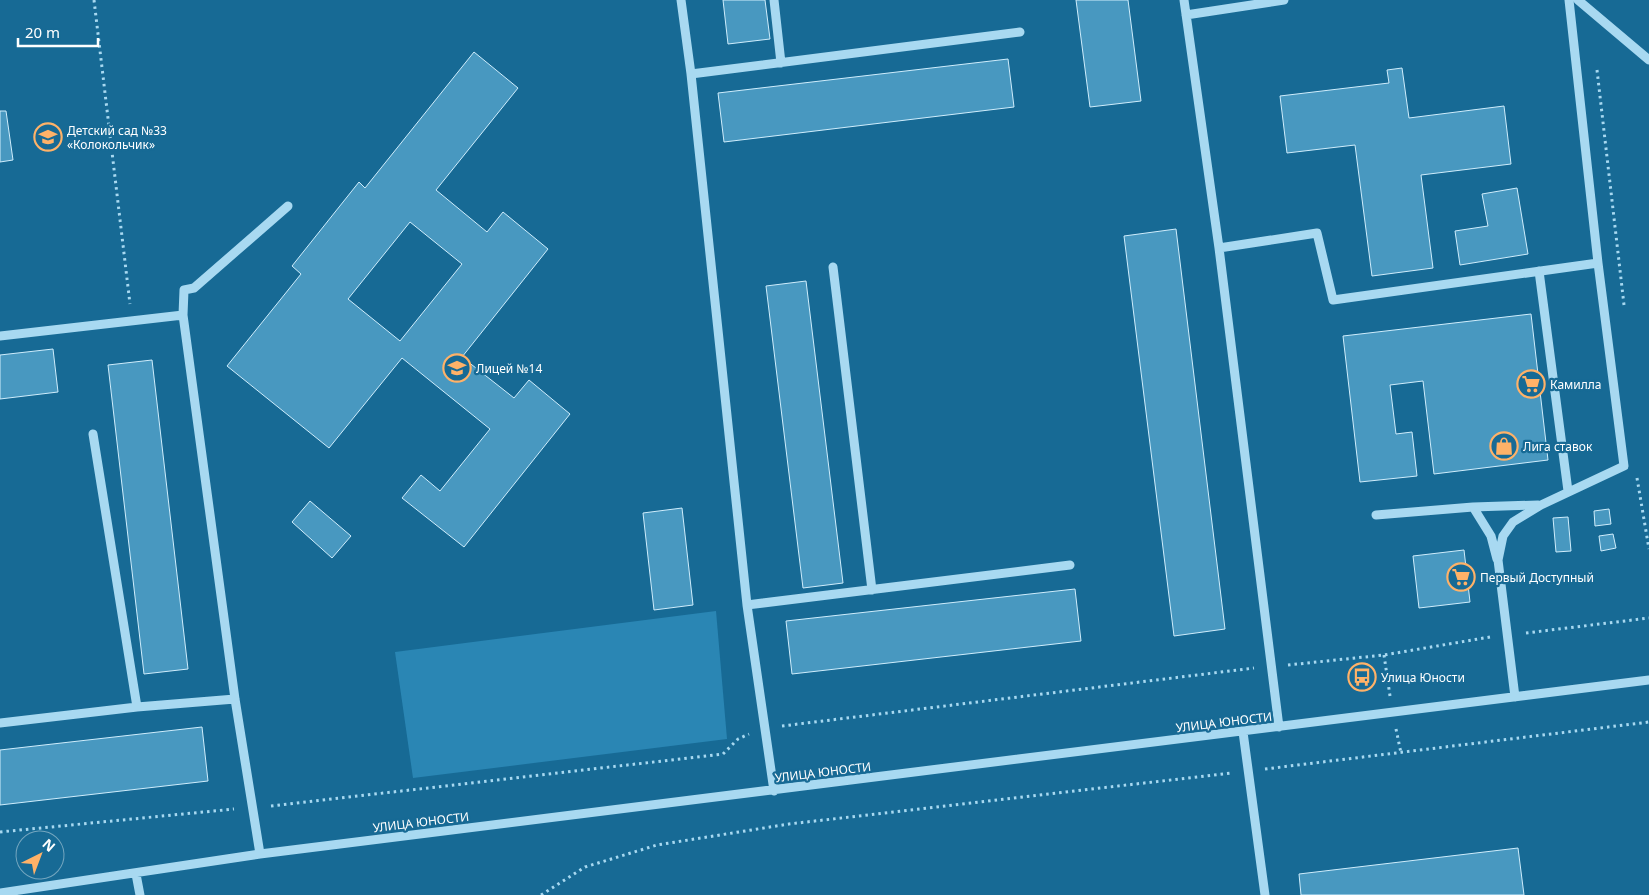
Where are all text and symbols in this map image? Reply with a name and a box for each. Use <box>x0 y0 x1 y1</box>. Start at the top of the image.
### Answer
scale bar <box>18 15 98 47</box>
text: 20 m <box>25 22 60 42</box>
school or university icon: Детский сад №33 «Колокольчик» <box>33 122 63 152</box>
place label: Детский сад №33 «Колокольчик» <box>67 122 167 153</box>
school or university icon: Лицей №14 <box>442 353 472 383</box>
place label: Лицей №14 <box>476 360 542 377</box>
supermarket icon: Камилла <box>1516 369 1546 399</box>
place label: Камилла <box>1550 376 1601 393</box>
shop icon: Лига ставок <box>1489 431 1519 461</box>
place label: Лига ставок <box>1523 438 1593 455</box>
supermarket icon: Первый Доступный <box>1446 562 1476 592</box>
place label: Первый Доступный <box>1480 569 1594 586</box>
bus stop icon: Улица Юности <box>1347 662 1377 692</box>
place label: Улица Юности <box>1381 669 1465 686</box>
street label: УЛИЦА ЮНОСТИ <box>1175 708 1273 736</box>
street label: УЛИЦА ЮНОСТИ <box>774 758 872 786</box>
street label: УЛИЦА ЮНОСТИ <box>372 808 470 836</box>
north arrow <box>15 830 65 880</box>
text: N <box>38 834 60 856</box>

